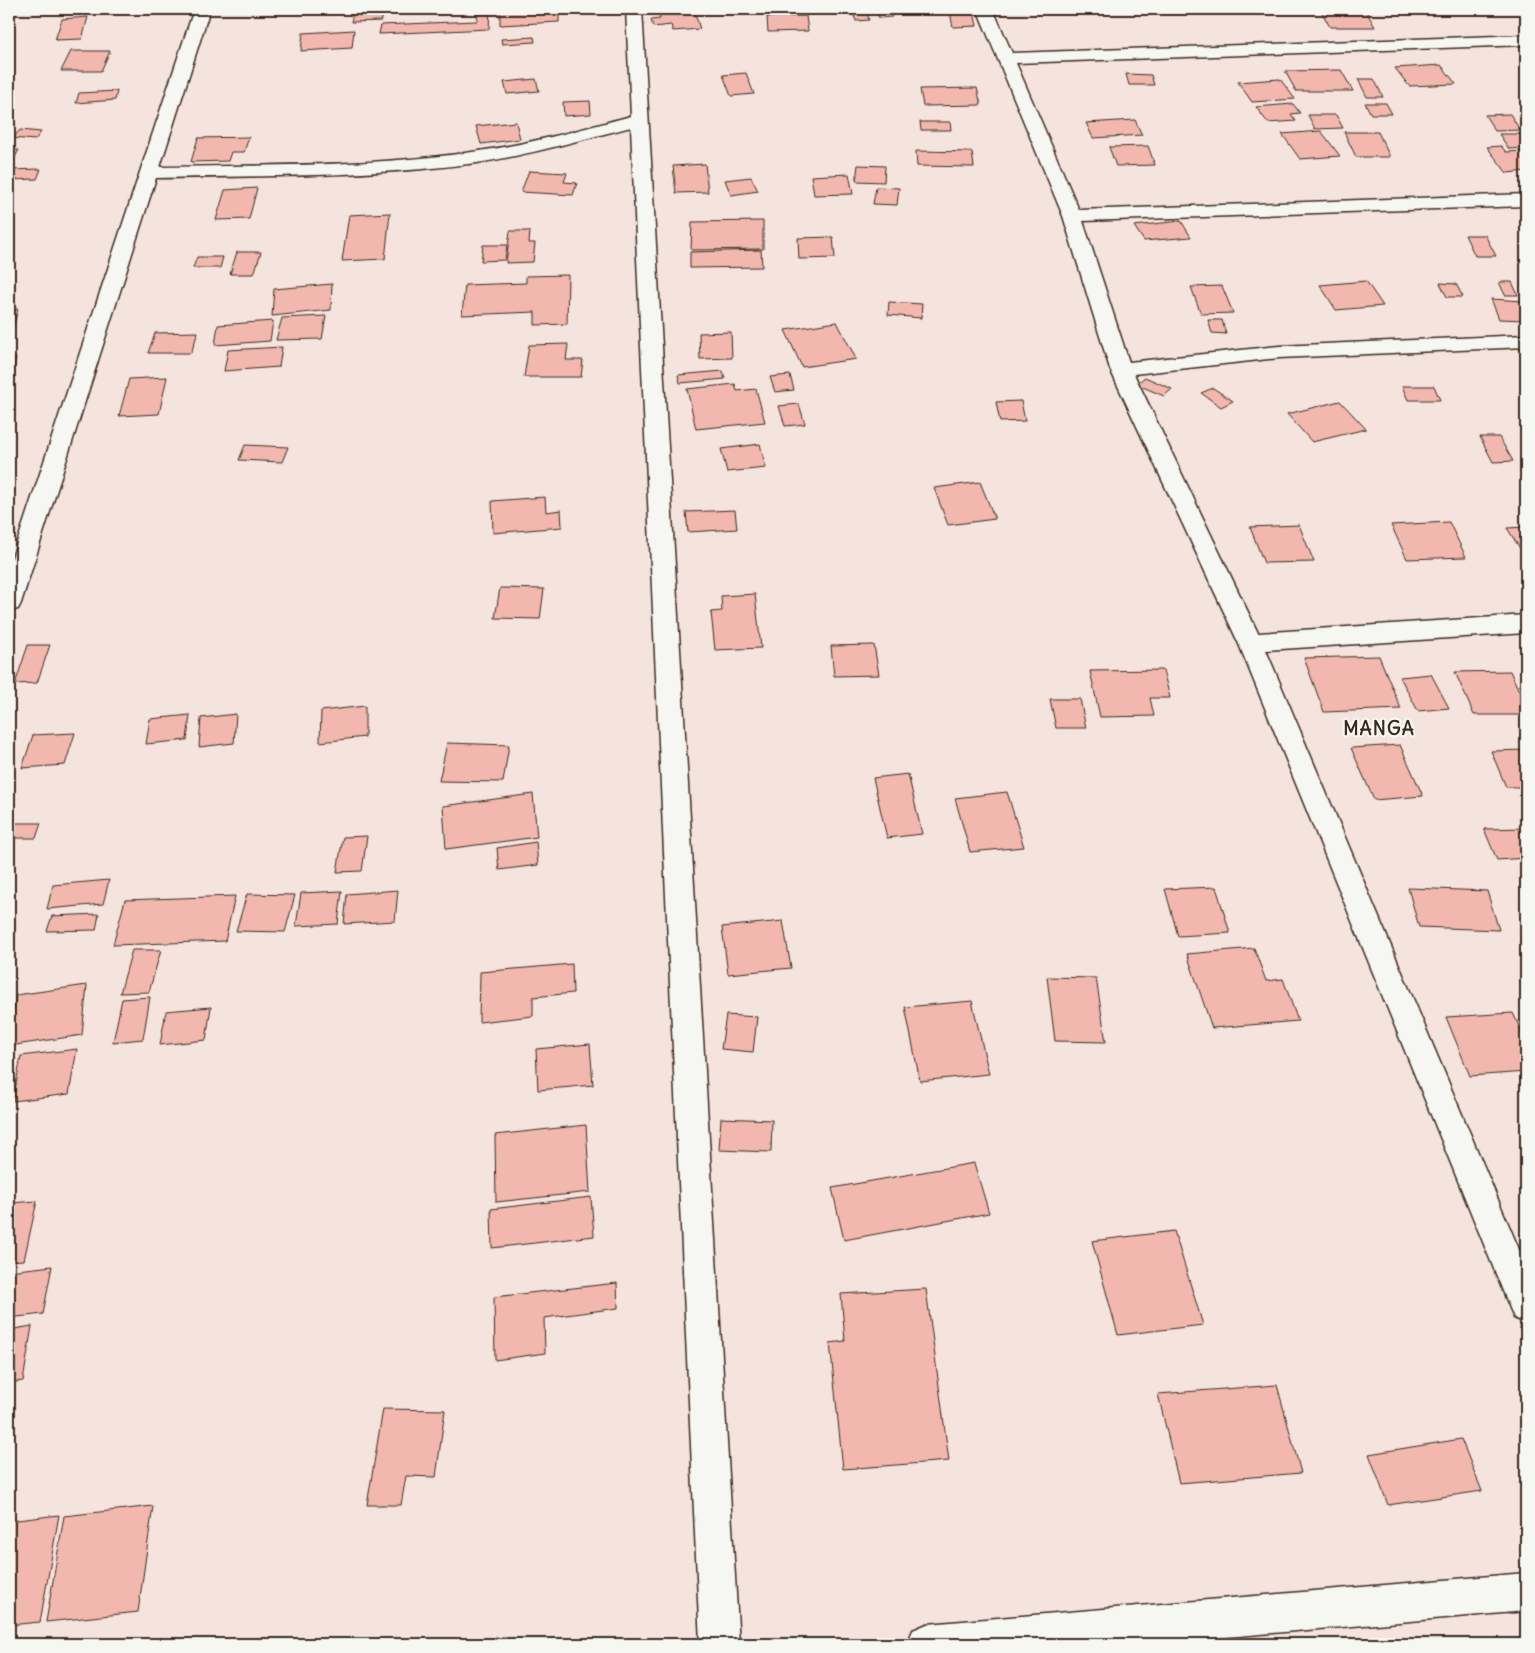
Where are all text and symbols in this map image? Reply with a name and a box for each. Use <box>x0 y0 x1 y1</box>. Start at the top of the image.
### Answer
district label: MANGA <box>1343 716 1415 740</box>

